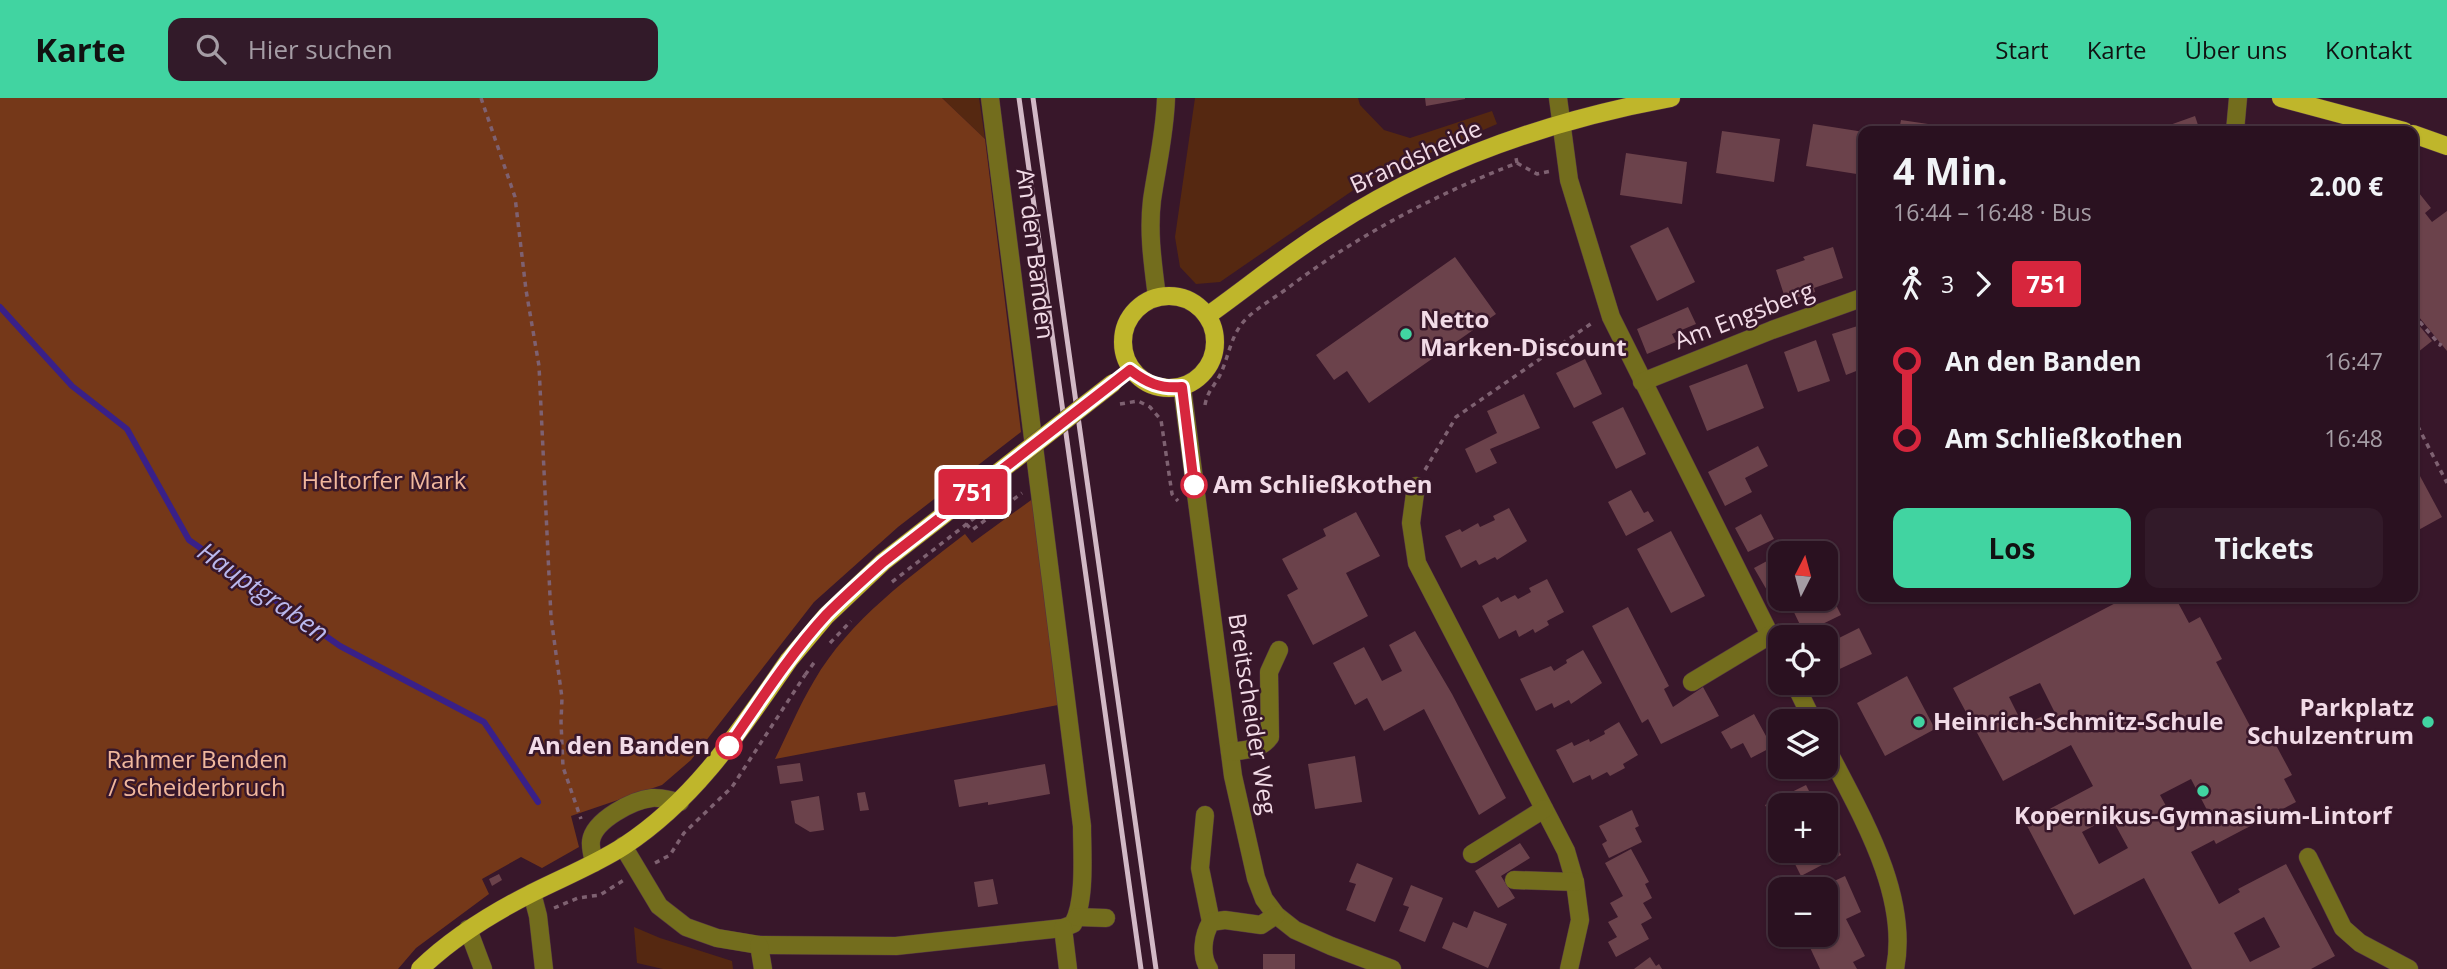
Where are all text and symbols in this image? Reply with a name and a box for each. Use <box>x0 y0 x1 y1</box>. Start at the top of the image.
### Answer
search box <box>168 18 658 81</box>
text: Karte <box>35 27 126 72</box>
icon: search <box>192 30 230 68</box>
text: Hier suchen <box>248 31 393 67</box>
text: Start <box>1995 33 2049 66</box>
text: Karte <box>2087 33 2147 66</box>
text: Über uns <box>2185 33 2287 66</box>
text: Kontakt <box>2325 33 2412 66</box>
street label: Brandsheide <box>1344 111 1487 201</box>
text: 4 Min. <box>1893 144 2008 196</box>
street label: An den Banden <box>1010 167 1063 341</box>
text: 2.00 € <box>2309 168 2383 204</box>
text: 16:44 – 16:48 · Bus <box>1893 196 2092 228</box>
icon: walk <box>1893 265 1931 303</box>
icon: forward <box>1964 265 2002 303</box>
text: 751 <box>2026 267 2067 300</box>
text: 3 <box>1941 268 1954 300</box>
street label: Am Engsberg <box>1669 273 1818 356</box>
place label: Netto Marken-Discount <box>1420 302 1627 363</box>
marker: Netto Marken-Discount <box>1398 326 1414 342</box>
text: An den Banden <box>1945 343 2142 379</box>
text: 16:47 <box>2324 345 2383 377</box>
text: Am Schließkothen <box>1945 420 2183 456</box>
text: 16:48 <box>2324 422 2383 454</box>
park label: Heltorfer Mark <box>302 463 467 496</box>
place label: Am Schließkothen <box>1213 467 1432 500</box>
line badge: 751 <box>933 469 1013 515</box>
marker: Am Schließkothen <box>1181 472 1207 498</box>
text: 751 <box>952 475 994 508</box>
button: Los <box>1893 508 2131 588</box>
button: Tickets <box>2145 508 2383 588</box>
water label: Hauptgraben <box>191 533 336 650</box>
north arrow <box>1768 541 1838 611</box>
map controls <box>1768 541 1838 947</box>
street label: Breitscheider Weg <box>1221 611 1286 817</box>
button: locate <box>1768 625 1838 695</box>
place label: Parkplatz Schulzentrum <box>2247 690 2414 751</box>
place label: Heinrich-Schmitz-Schule <box>1933 704 2223 737</box>
button: layers <box>1768 709 1838 779</box>
marker: Heinrich-Schmitz-Schule <box>1911 714 1927 730</box>
marker: Parkplatz Schulzentrum <box>2420 714 2436 730</box>
place label: An den Banden <box>529 728 710 761</box>
marker: An den Banden <box>716 733 742 759</box>
park label: Rahmer Benden / Scheiderbruch <box>106 742 288 803</box>
marker: Kopernikus-Gymnasium-Lintorf <box>2195 783 2211 799</box>
button: + <box>1768 793 1838 863</box>
place label: Kopernikus-Gymnasium-Lintorf <box>2014 798 2394 831</box>
button: − <box>1768 877 1838 947</box>

